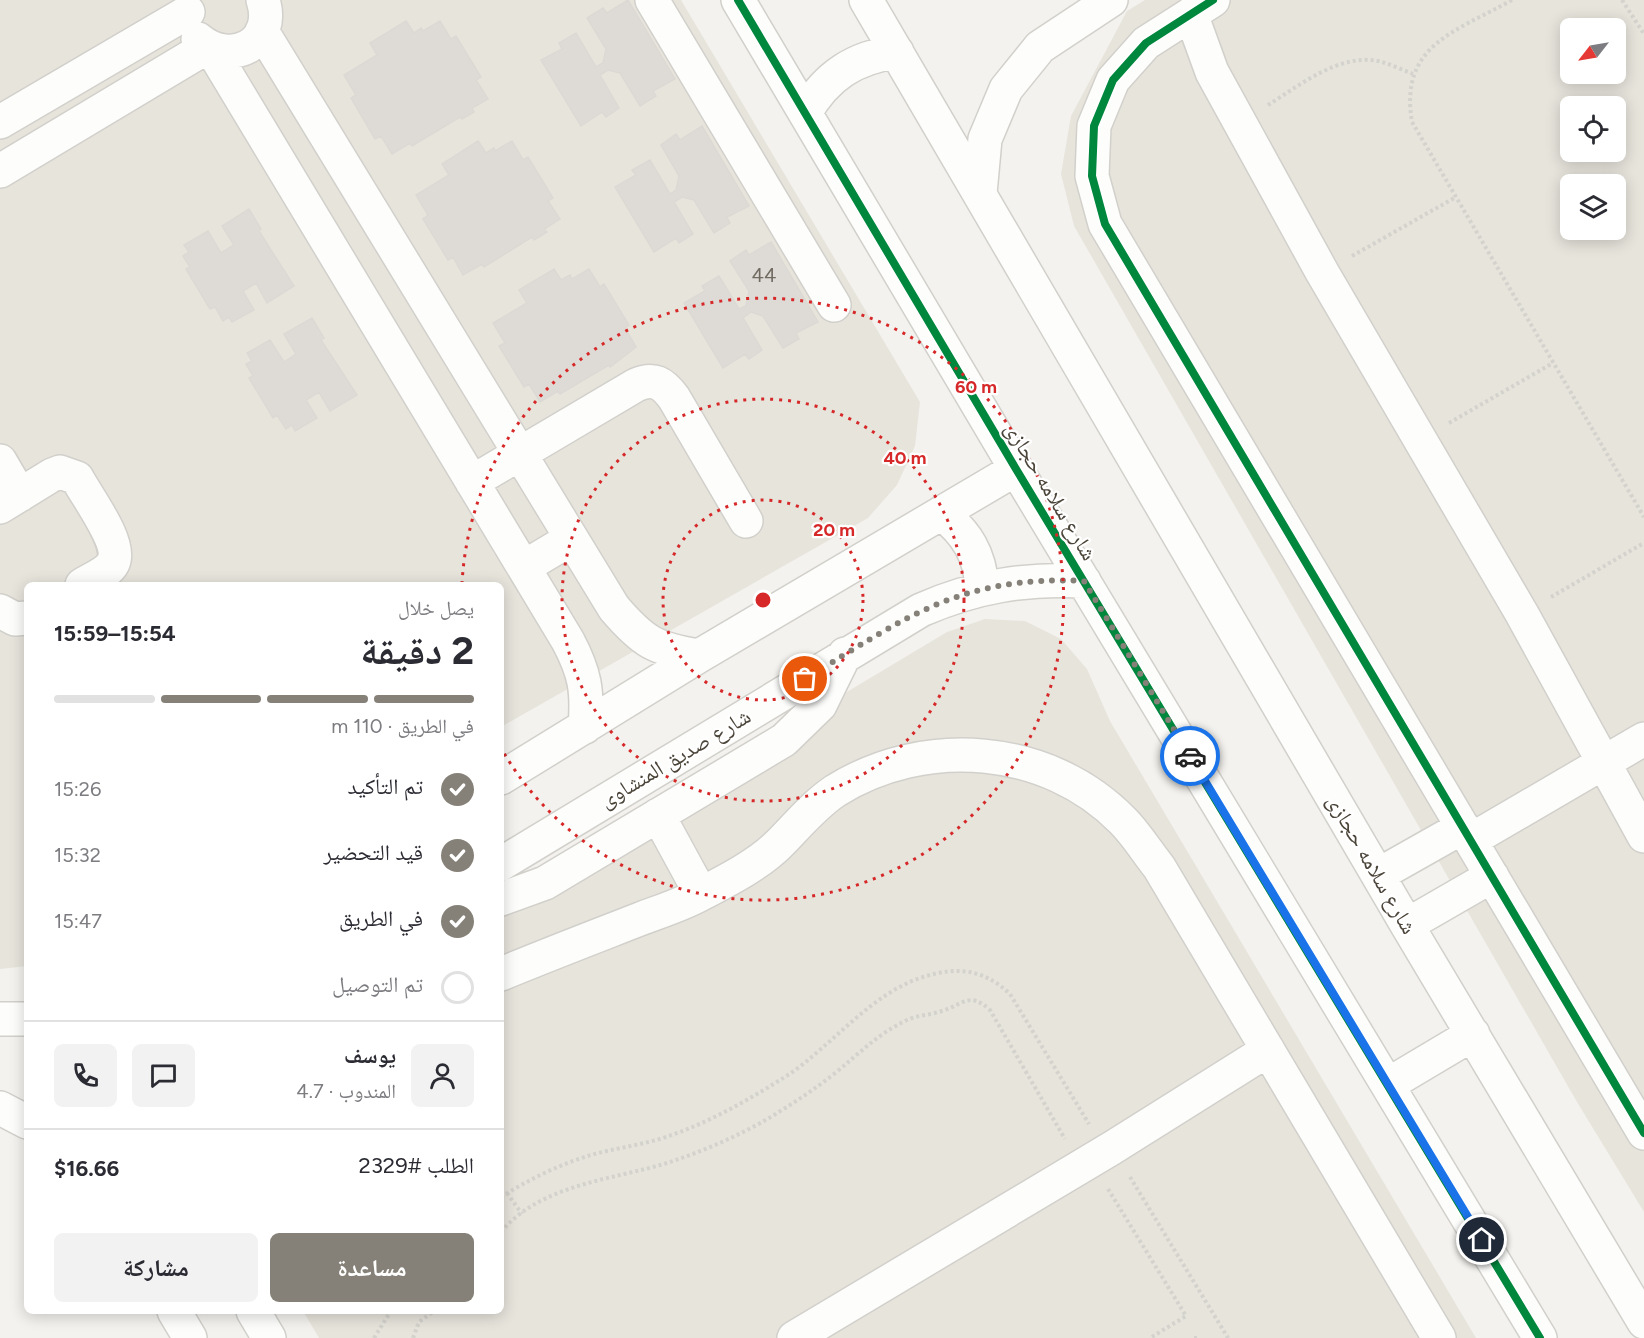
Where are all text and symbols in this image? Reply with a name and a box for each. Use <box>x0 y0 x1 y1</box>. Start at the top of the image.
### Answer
north arrow <box>1560 18 1626 84</box>
map controls <box>1560 18 1626 240</box>
button: locate <box>1560 96 1626 162</box>
button: layers <box>1560 174 1626 240</box>
house number: 44 <box>752 263 776 287</box>
text: 60 m <box>955 376 997 398</box>
street label: شارع سلامه حجازى <box>999 417 1103 565</box>
text: 40 m <box>883 447 927 469</box>
text: 20 m <box>813 519 855 541</box>
centre of rings <box>753 590 773 610</box>
text: يصل خلال <box>398 596 474 620</box>
text: 15:54–15:59 <box>54 620 176 647</box>
text: 2 دقيقة <box>360 627 474 674</box>
pin <box>779 653 830 704</box>
icon: bag <box>788 662 821 695</box>
street label: شارع صديق المنشاوى <box>595 702 755 814</box>
text: في الطريق · 110 m <box>331 714 474 738</box>
courier <box>1160 726 1220 786</box>
icon: car <box>1174 740 1207 773</box>
text: تم التأكيد <box>348 773 423 800</box>
icon: check <box>441 773 474 806</box>
text: 15:26 <box>54 777 101 801</box>
street label: شارع سلامه حجازى <box>1321 789 1423 939</box>
text: قيد التحضير <box>324 839 423 866</box>
icon: check <box>441 839 474 872</box>
text: 15:32 <box>54 843 101 867</box>
text: في الطريق <box>339 905 423 932</box>
icon: check <box>441 905 474 938</box>
text: 15:47 <box>54 909 102 933</box>
text: تم التوصيل <box>332 971 423 998</box>
text: يوسف <box>344 1042 396 1069</box>
button: phone <box>54 1044 117 1107</box>
button: chat <box>132 1044 195 1107</box>
button: person <box>411 1044 474 1107</box>
text: المندوب · 4.7 <box>296 1079 396 1103</box>
text: الطلب #2329 <box>359 1152 474 1179</box>
text: $16.66 <box>54 1155 119 1182</box>
pin <box>1456 1214 1507 1265</box>
icon: home <box>1465 1223 1498 1256</box>
button: مشاركة <box>54 1233 258 1302</box>
button: مساعدة <box>270 1233 474 1302</box>

